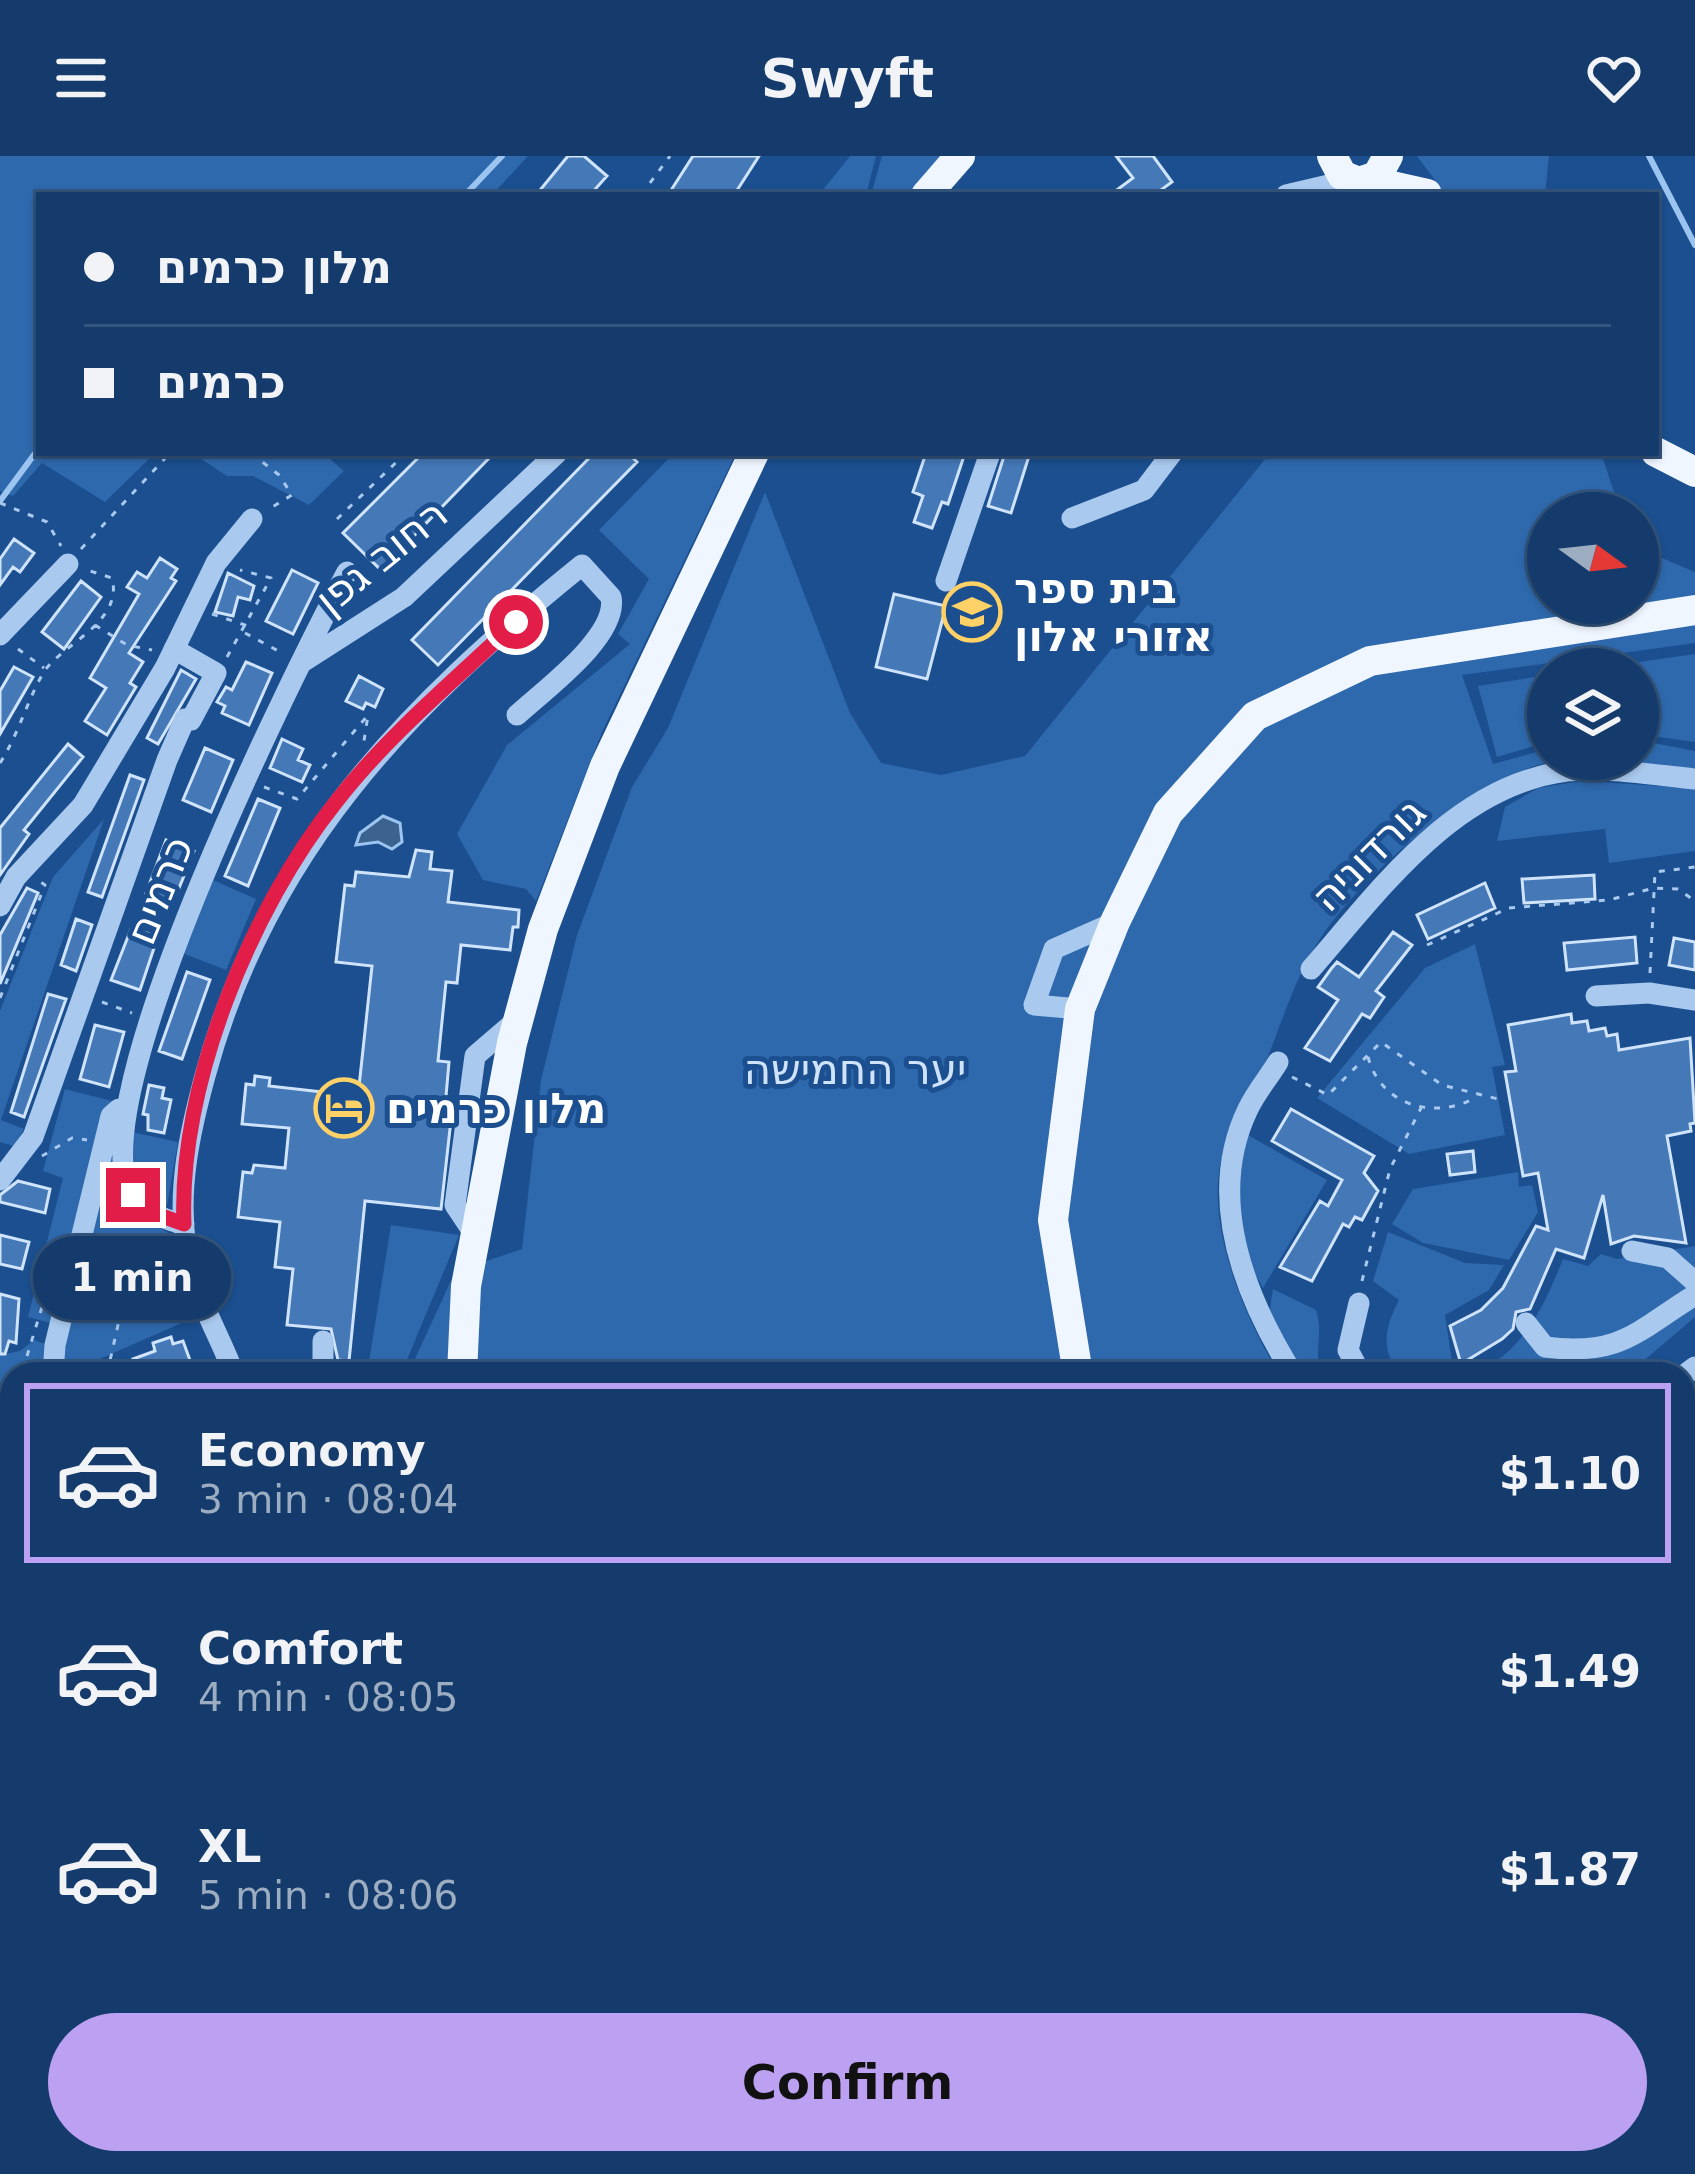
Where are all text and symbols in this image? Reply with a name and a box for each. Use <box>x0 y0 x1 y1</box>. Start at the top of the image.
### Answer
icon: menu <box>48 45 114 111</box>
icon: heart <box>1581 45 1647 111</box>
text: Swyft <box>761 47 934 110</box>
text: מלון כרמים <box>156 241 392 294</box>
text: כרמים <box>156 356 286 409</box>
street label: רחוב גפן <box>306 489 457 624</box>
north arrow <box>1527 492 1659 624</box>
map controls <box>1527 492 1659 780</box>
place label: בית ספר אזורי אלון <box>1014 564 1213 661</box>
school or university icon: בית ספר אזורי אלון <box>941 581 1003 643</box>
route start <box>489 595 543 649</box>
button: layers <box>1527 648 1659 780</box>
street label: גורדוניה <box>1301 787 1435 921</box>
street label: כרמים <box>116 829 203 951</box>
park label: יער החמישה <box>744 1045 966 1094</box>
hotel icon: מלון כרמים <box>313 1077 375 1139</box>
place label: מלון כרמים <box>386 1084 606 1133</box>
route end <box>106 1168 160 1222</box>
callout: 1 min <box>34 1237 232 1321</box>
text: 1 min <box>71 1255 193 1300</box>
icon: car <box>54 1419 162 1527</box>
text: Economy <box>198 1424 426 1477</box>
text: $1.10 <box>1499 1447 1641 1500</box>
text: 3 min · 08:04 <box>198 1477 458 1522</box>
icon: car <box>54 1617 162 1725</box>
text: Comfort <box>198 1622 403 1675</box>
text: $1.49 <box>1499 1645 1641 1698</box>
text: 4 min · 08:05 <box>198 1675 458 1720</box>
icon: car <box>54 1815 162 1923</box>
text: XL <box>198 1820 261 1873</box>
text: $1.87 <box>1499 1843 1641 1896</box>
text: 5 min · 08:06 <box>198 1873 458 1918</box>
button: Confirm <box>48 2013 1647 2151</box>

